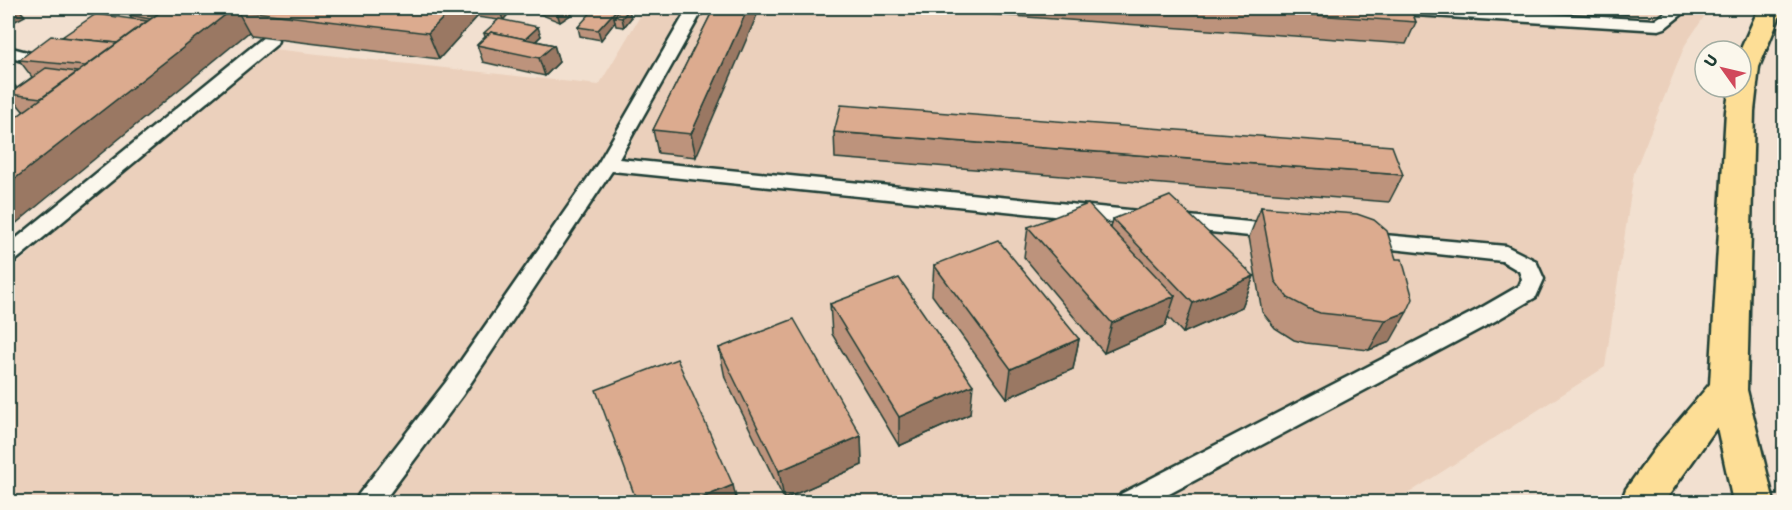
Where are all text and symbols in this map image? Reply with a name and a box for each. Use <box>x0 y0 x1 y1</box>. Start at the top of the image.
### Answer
north arrow <box>1693 39 1753 99</box>
text: U <box>1699 50 1723 71</box>

